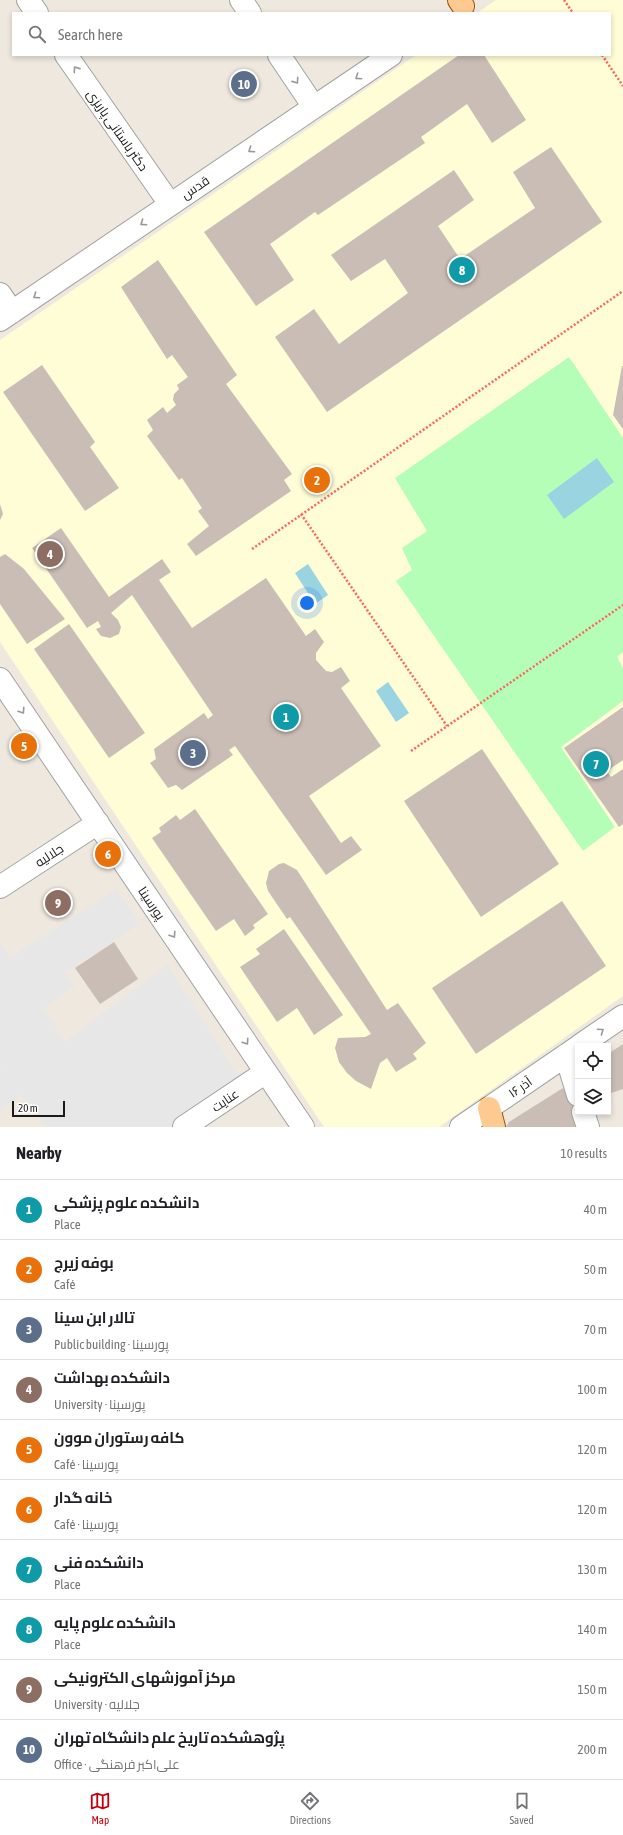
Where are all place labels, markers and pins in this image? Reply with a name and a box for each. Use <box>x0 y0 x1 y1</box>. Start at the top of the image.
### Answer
pin: 10 <box>231 69 257 99</box>
pin: 8 <box>449 255 475 285</box>
pin: 2 <box>304 465 330 495</box>
pin: 4 <box>37 539 63 569</box>
pin: 1 <box>273 702 299 732</box>
pin: 5 <box>11 731 37 761</box>
pin: 3 <box>180 738 206 768</box>
pin: 7 <box>583 749 609 779</box>
pin: 6 <box>95 839 121 869</box>
pin: 9 <box>45 888 71 918</box>

